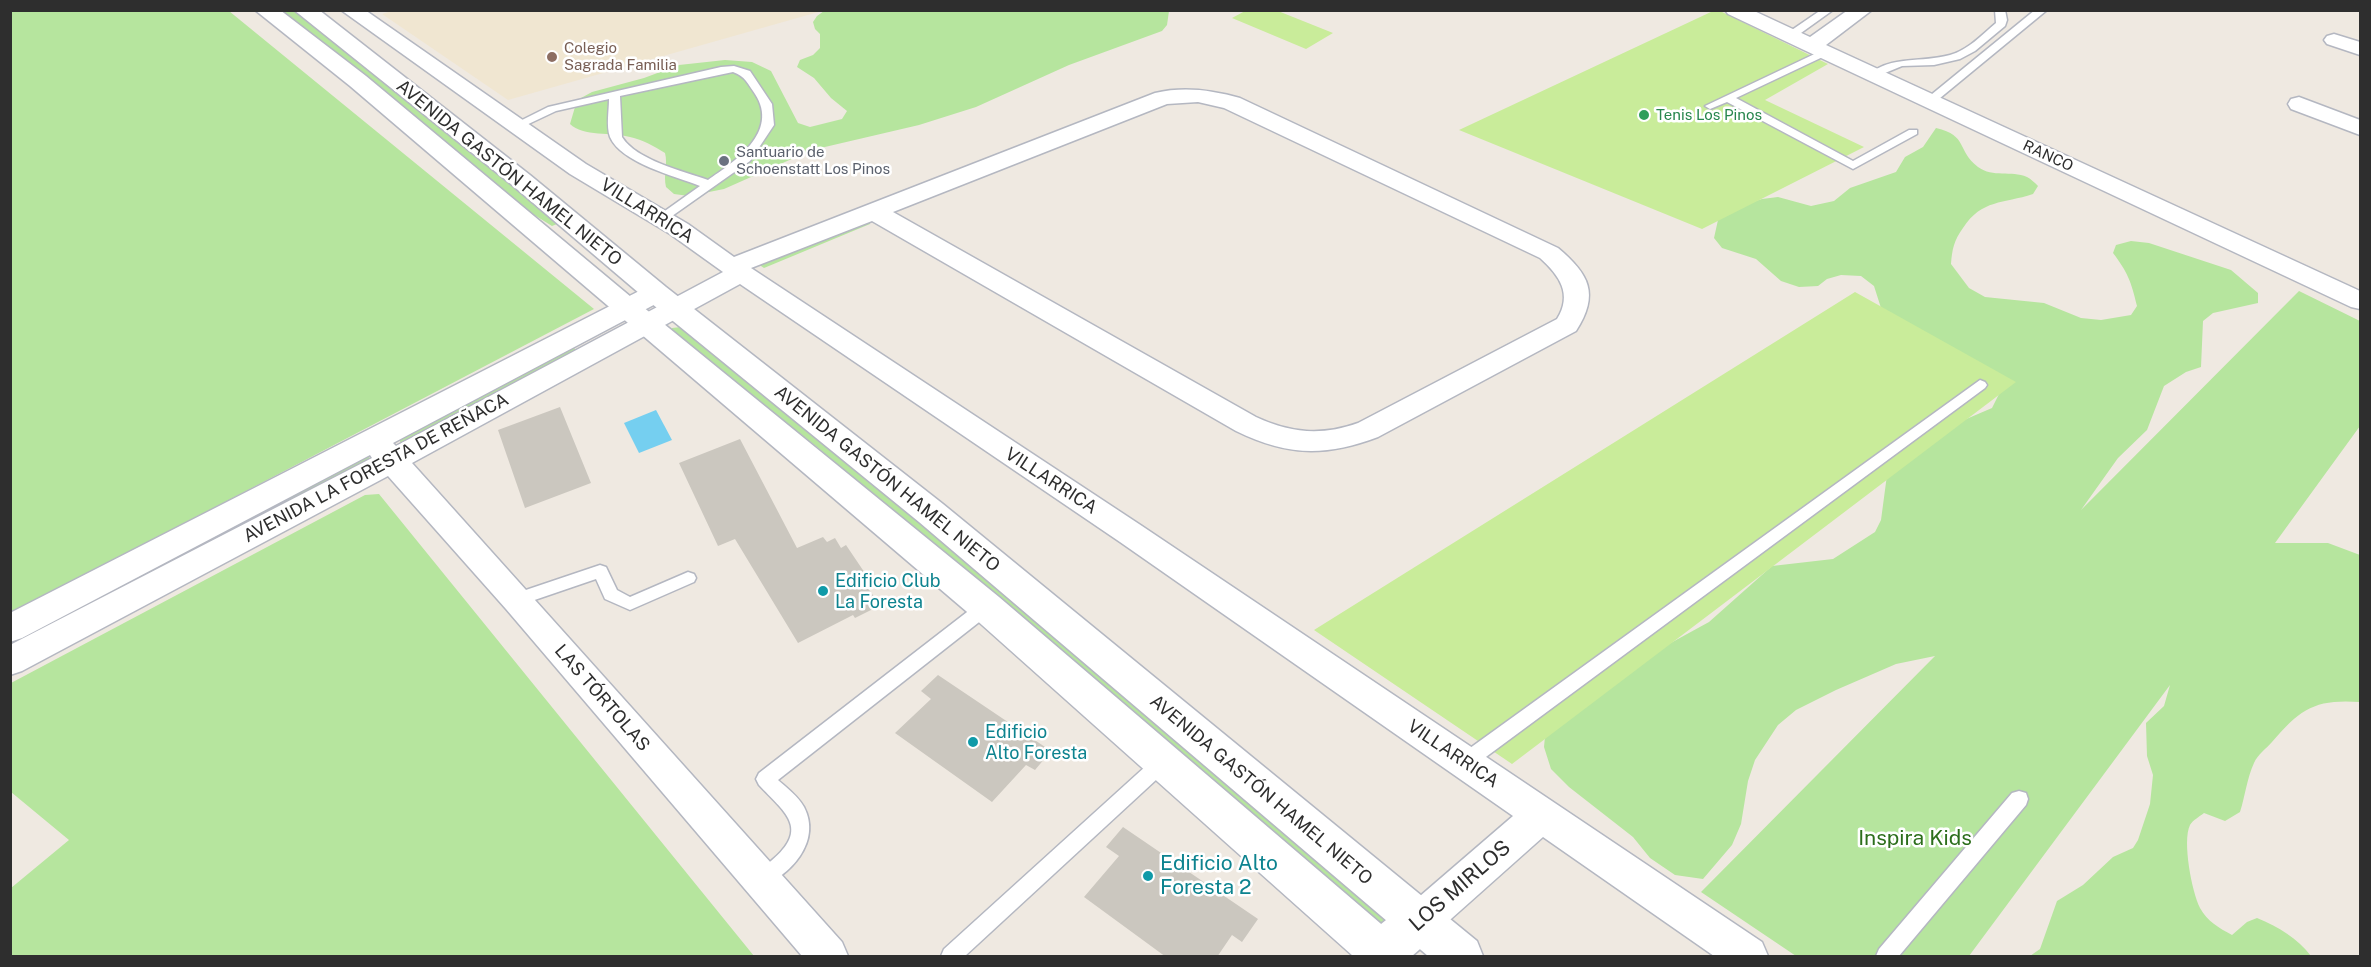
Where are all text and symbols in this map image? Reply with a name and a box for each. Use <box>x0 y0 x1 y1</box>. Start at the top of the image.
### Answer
place label: Colegio Sagrada Familia <box>564 39 677 74</box>
marker: Colegio Sagrada Familia <box>545 50 559 64</box>
street label: AVENIDA GASTÓN HAMEL NIETO <box>392 75 626 271</box>
place label: Tenis Los Pinos <box>1656 106 1762 124</box>
marker: Tenis Los Pinos <box>1637 108 1651 122</box>
street label: RANCO <box>2020 137 2076 175</box>
place label: Santuario de Schoenstatt Los Pinos <box>736 143 890 178</box>
marker: Santuario de Schoenstatt Los Pinos <box>717 154 731 168</box>
street label: VILLARRICA <box>597 174 697 248</box>
street label: AVENIDA GASTÓN HAMEL NIETO <box>770 381 1004 577</box>
street label: AVENIDA LA FORESTA DE REÑACA <box>240 389 512 547</box>
street label: VILLARRICA <box>1001 443 1101 519</box>
place label: Edificio Club La Foresta <box>835 570 940 612</box>
marker: Edificio Club La Foresta <box>816 584 830 598</box>
street label: LAS TÓRTOLAS <box>550 640 654 756</box>
street label: AVENIDA GASTÓN HAMEL NIETO <box>1145 691 1377 889</box>
street label: VILLARRICA <box>1403 716 1503 792</box>
place label: Edificio Alto Foresta <box>985 721 1087 764</box>
marker: Edificio Alto Foresta <box>966 735 980 749</box>
park label: Inspira Kids <box>1858 826 1972 852</box>
street label: LOS MIRLOS <box>1404 835 1516 937</box>
place label: Edificio Alto Foresta 2 <box>1160 851 1278 901</box>
marker: Edificio Alto Foresta 2 <box>1141 869 1155 883</box>

